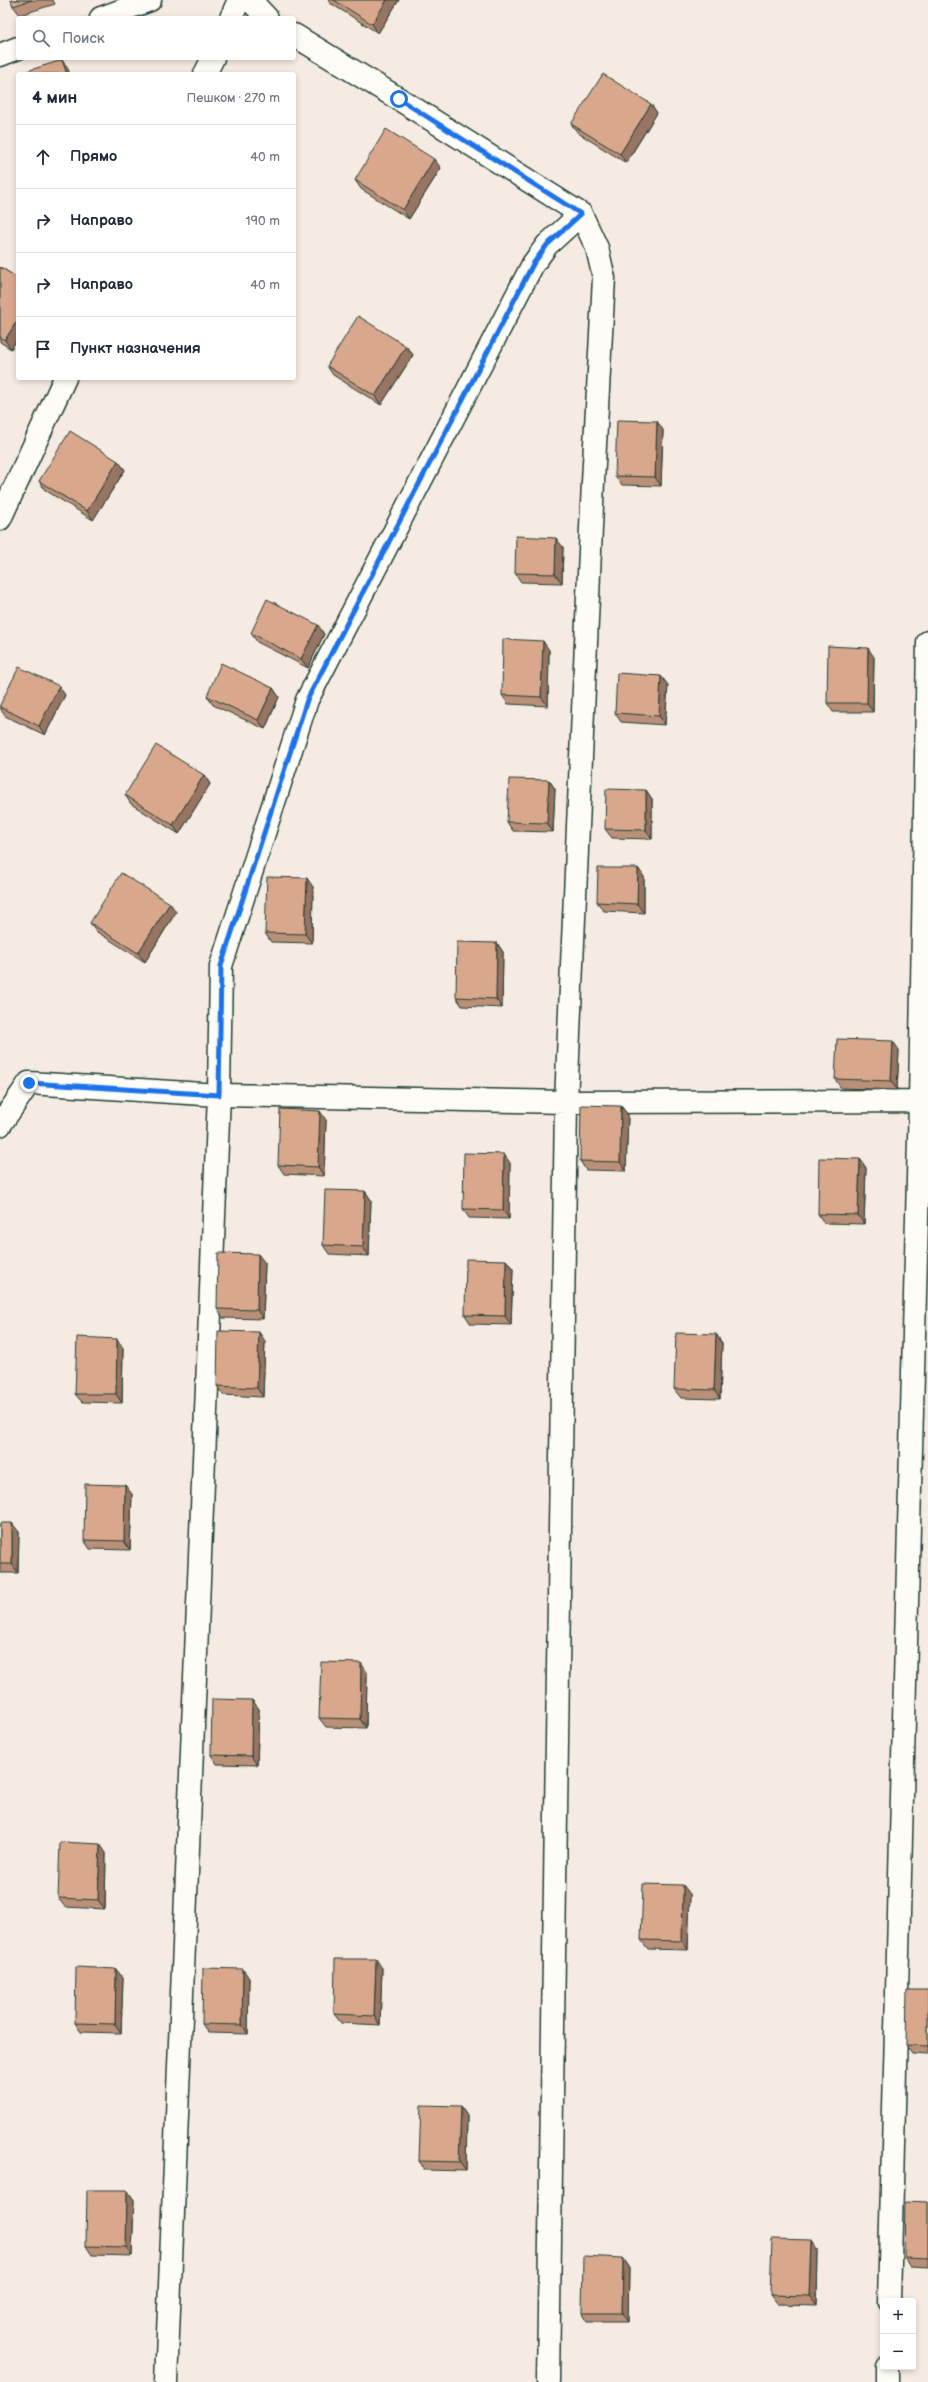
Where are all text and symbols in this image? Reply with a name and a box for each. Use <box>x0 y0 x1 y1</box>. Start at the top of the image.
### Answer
search box <box>16 16 296 60</box>
icon: search <box>30 27 52 49</box>
text: Поиск <box>62 29 105 48</box>
text: 4 мин <box>32 88 77 108</box>
text: Пешком · 270 m <box>187 90 280 106</box>
route start <box>390 90 408 108</box>
icon: ahead <box>32 146 54 168</box>
text: Прямо <box>70 147 117 166</box>
text: 40 m <box>250 149 280 165</box>
icon: right <box>32 210 54 232</box>
text: Направо <box>70 211 133 230</box>
text: 190 m <box>246 213 280 229</box>
icon: right <box>32 274 54 296</box>
text: Направо <box>70 275 133 294</box>
text: 40 m <box>250 277 280 293</box>
icon: arrive <box>32 338 54 360</box>
text: Пункт назначения <box>70 339 201 358</box>
route end <box>20 1074 38 1092</box>
map controls <box>880 2298 916 2370</box>
button: + <box>880 2298 916 2334</box>
button: − <box>880 2334 916 2370</box>

